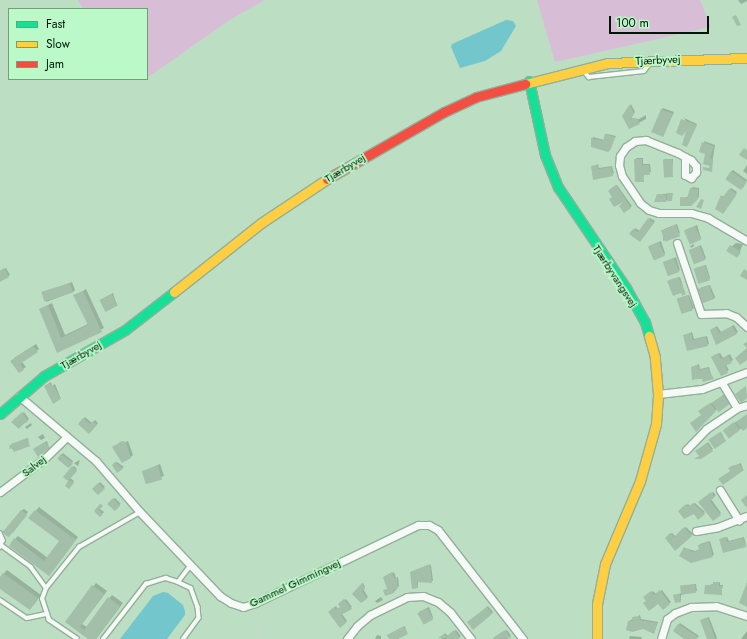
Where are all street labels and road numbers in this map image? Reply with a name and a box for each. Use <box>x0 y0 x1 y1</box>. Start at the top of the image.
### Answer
street label: Tjærbyvej <box>635 52 681 68</box>
street label: Tjærbyvej <box>322 151 368 185</box>
street label: Tjærbyvangsvej <box>590 242 640 310</box>
street label: Tjærbyvej <box>58 338 104 372</box>
street label: Salvej <box>19 453 49 479</box>
street label: Gammel Gimmingvej <box>247 556 343 610</box>

